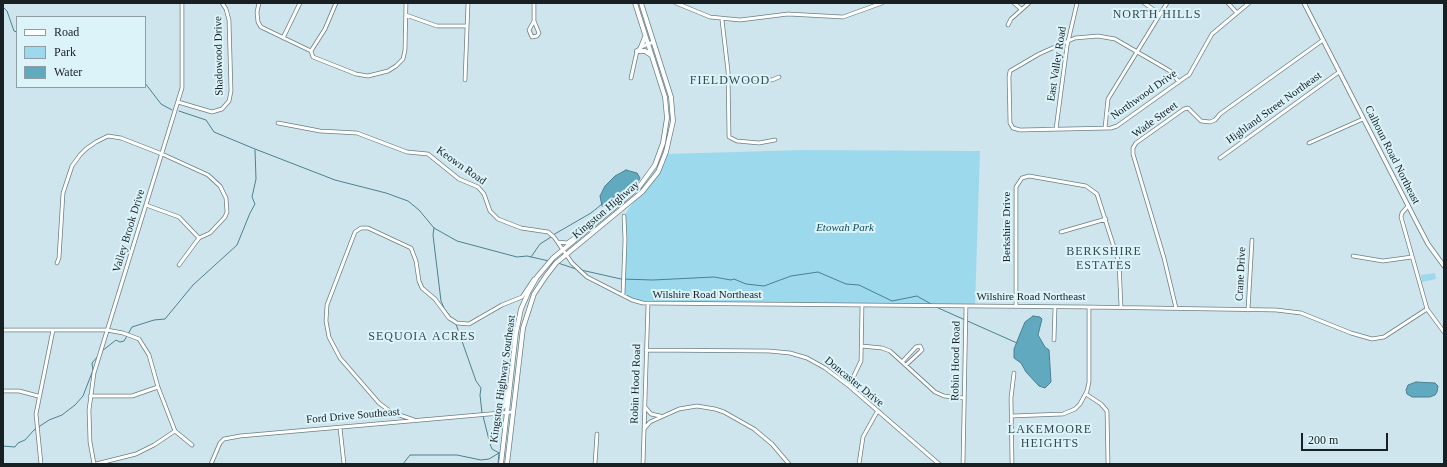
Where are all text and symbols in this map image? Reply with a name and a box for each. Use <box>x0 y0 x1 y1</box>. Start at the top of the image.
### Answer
district label: NORTH HILLS <box>1113 8 1201 22</box>
legend <box>16 16 146 88</box>
street label: Shadowood Drive <box>212 16 226 96</box>
text: Road <box>54 25 79 39</box>
street label: East Valley Road <box>1045 26 1069 102</box>
text: Park <box>54 45 76 59</box>
text: Water <box>54 65 82 79</box>
street label: Northwood Drive <box>1108 67 1180 123</box>
street label: Highland Street Northeast <box>1224 69 1324 147</box>
district label: FIELDWOOD <box>690 74 770 88</box>
street label: Wade Street <box>1130 99 1180 141</box>
street label: Calhoun Road Northeast <box>1361 104 1423 206</box>
street label: Keown Road <box>434 144 488 188</box>
street label: Kingston Highway <box>570 178 642 242</box>
street label: Valley Brook Drive <box>110 188 148 274</box>
street label: Berkshire Drive <box>1000 192 1014 262</box>
park label: Etowah Park <box>816 221 874 235</box>
district label: BERKSHIRE ESTATES <box>1066 245 1142 273</box>
street label: Crane Drive <box>1233 247 1249 301</box>
street label: Wilshire Road Northeast <box>653 288 761 302</box>
street label: Wilshire Road Northeast <box>977 290 1085 304</box>
street label: Kingston Highway Southeast <box>487 314 519 444</box>
street label: Robin Hood Road <box>949 321 963 401</box>
district label: SEQUOIA ACRES <box>368 330 476 344</box>
street label: Robin Hood Road <box>628 344 644 424</box>
street label: Doncaster Drive <box>822 354 886 410</box>
street label: Ford Drive Southeast <box>306 405 400 427</box>
district label: LAKEMOORE HEIGHTS <box>1008 423 1092 451</box>
scale bar <box>1303 425 1390 451</box>
text: 200 m <box>1308 433 1338 447</box>

